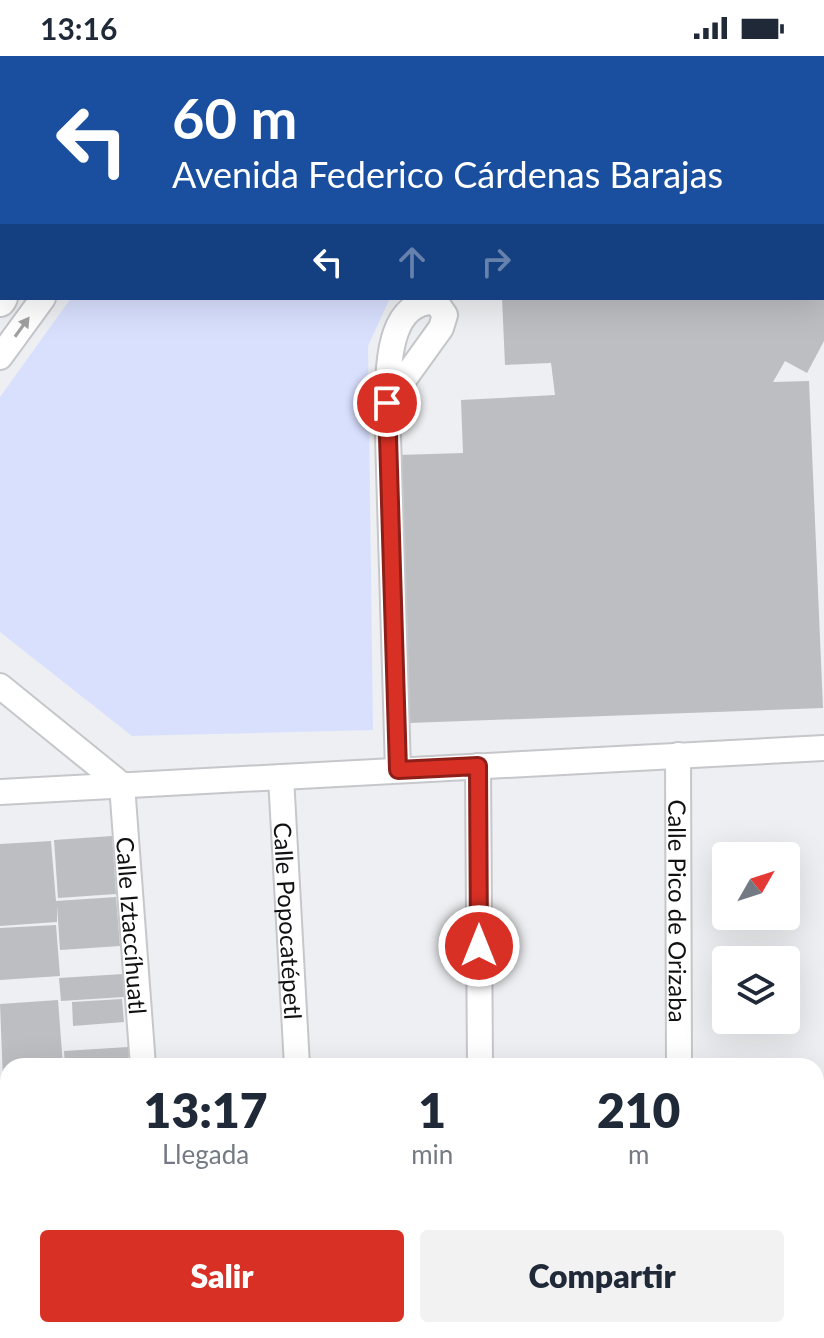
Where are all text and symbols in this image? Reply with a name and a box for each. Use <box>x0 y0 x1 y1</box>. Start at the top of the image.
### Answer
text: 13:16 <box>40 10 117 46</box>
text: 60 m <box>172 84 297 151</box>
icon: left <box>40 88 144 192</box>
text: Avenida Federico Cárdenas Barajas <box>172 152 723 196</box>
icon: left <box>306 240 350 284</box>
icon: ahead <box>390 240 434 284</box>
icon: right <box>474 240 518 284</box>
one-way arrow <box>13 317 29 338</box>
pin <box>353 369 421 437</box>
icon: arrive <box>365 381 409 425</box>
street label: Calle Pico de Orizaba <box>664 799 693 1023</box>
street label: Calle Popocatépetl <box>269 821 309 1020</box>
street label: Calle Iztaccíhuatl <box>111 836 154 1015</box>
north arrow <box>712 842 800 930</box>
map controls <box>712 842 800 1034</box>
position arrow <box>437 904 521 988</box>
button: layers <box>712 946 800 1034</box>
text: 13:17 <box>144 1081 268 1138</box>
text: 1 <box>418 1081 446 1138</box>
text: 210 <box>597 1081 680 1138</box>
text: Llegada <box>162 1138 249 1170</box>
text: min <box>411 1138 453 1170</box>
text: m <box>628 1138 649 1170</box>
button: Salir <box>40 1230 404 1322</box>
button: Compartir <box>420 1230 784 1322</box>

